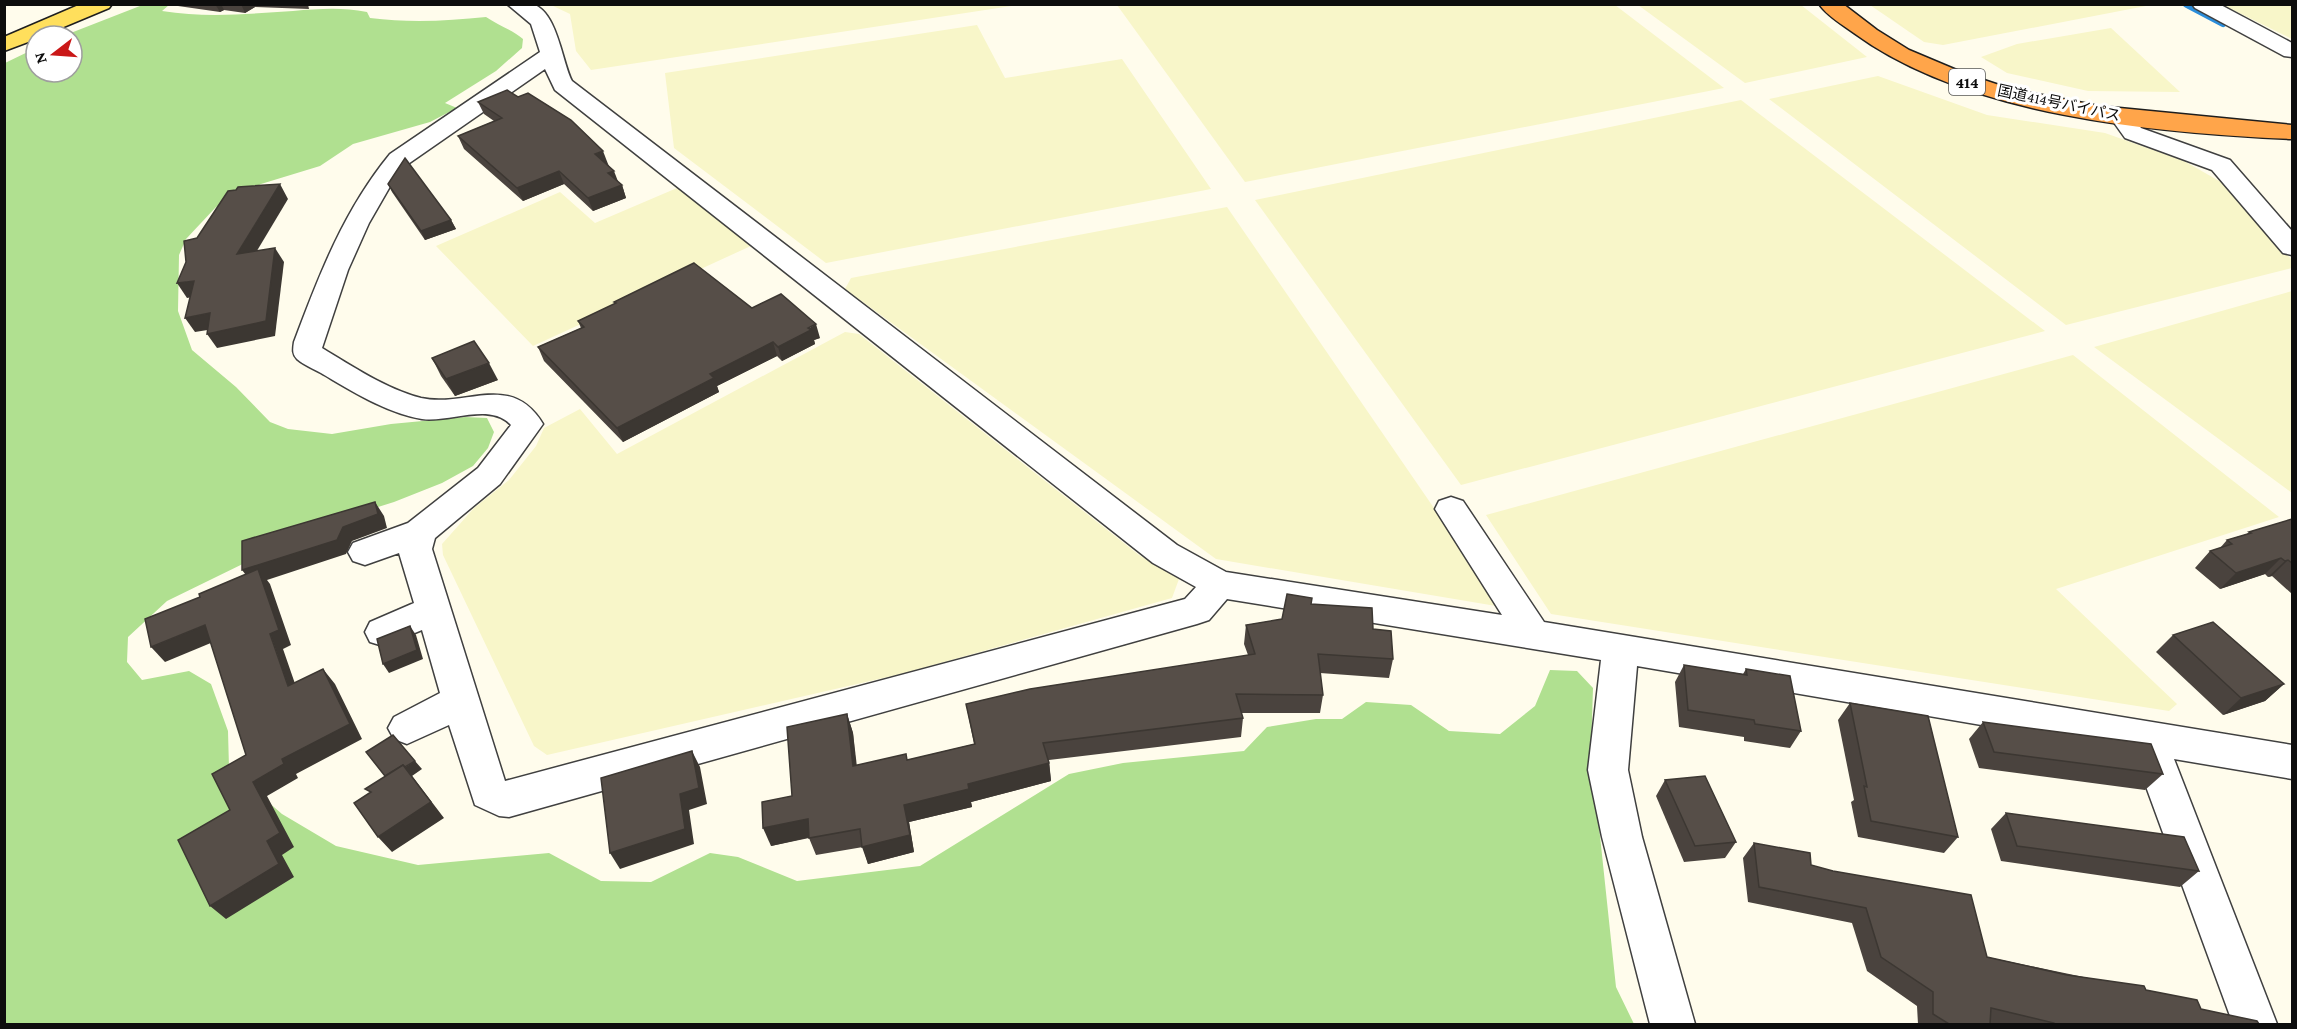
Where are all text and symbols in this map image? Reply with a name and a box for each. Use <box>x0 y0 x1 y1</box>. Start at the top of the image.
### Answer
north arrow <box>24 24 84 84</box>
text: N <box>30 50 50 66</box>
road number: 414 <box>1949 69 1985 95</box>
street label: 国道414号バイパス <box>1996 82 2122 124</box>

